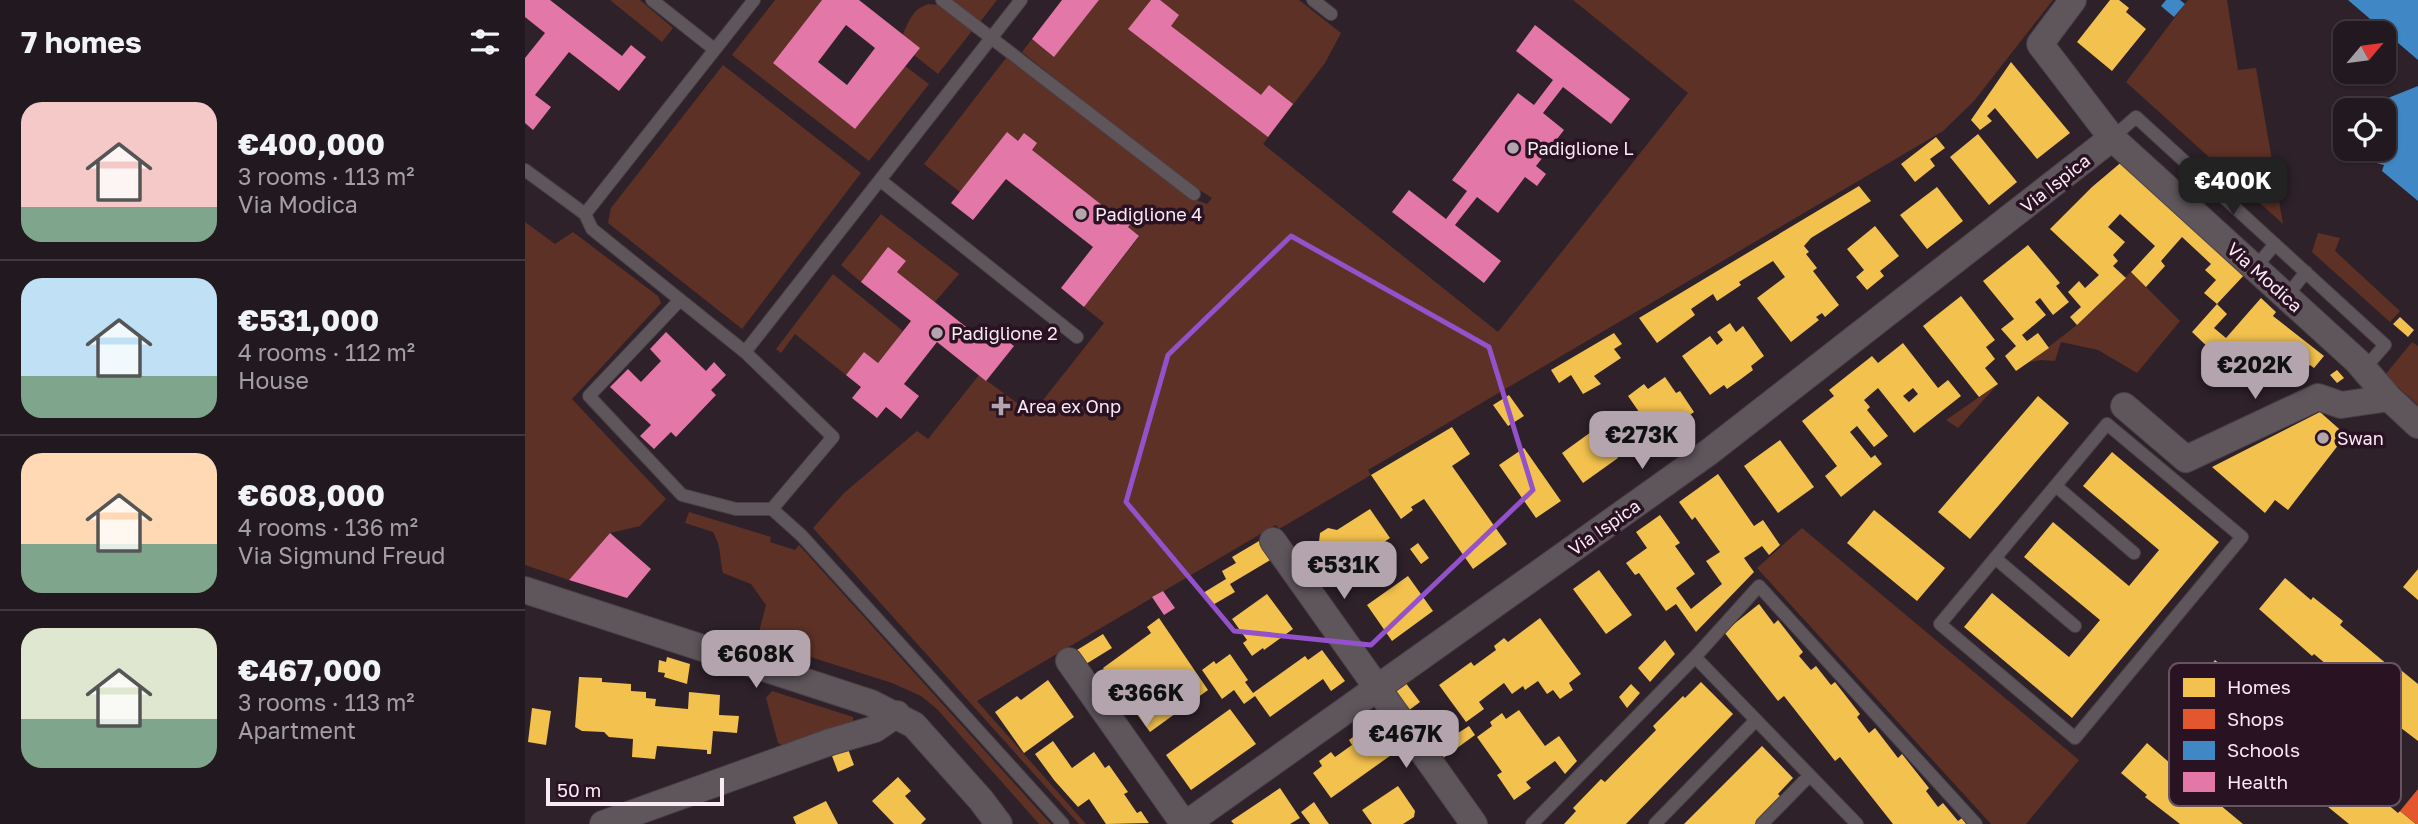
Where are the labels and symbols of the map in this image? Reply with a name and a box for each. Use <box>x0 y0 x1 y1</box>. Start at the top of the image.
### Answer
north arrow <box>2333 21 2396 84</box>
place label: Padiglione L <box>1527 137 1633 159</box>
marker: Padiglione L <box>1505 140 1521 156</box>
street label: Via Ispica <box>2016 149 2094 217</box>
pin: €400K <box>2184 158 2282 217</box>
place label: Padiglione 4 <box>1095 203 1202 225</box>
marker: Padiglione 4 <box>1073 206 1089 222</box>
street label: Via Modica <box>2223 237 2307 317</box>
place label: Padiglione 2 <box>951 322 1058 344</box>
marker: Padiglione 2 <box>929 325 945 341</box>
pin: €202K <box>2206 342 2304 401</box>
place label: Area ex Onp <box>1017 395 1121 417</box>
marker: Area ex Onp <box>991 396 1011 416</box>
pin: €273K <box>1593 412 1691 471</box>
place label: Swan <box>2337 427 2384 449</box>
marker: Swan <box>2315 430 2331 446</box>
street label: Via Ispica <box>1564 494 1644 560</box>
pin: €531K <box>1295 542 1393 601</box>
pin: €608K <box>707 630 805 690</box>
legend <box>2169 663 2401 806</box>
pin: €366K <box>1097 670 1195 729</box>
text: Homes <box>2227 675 2291 698</box>
text: Shops <box>2227 707 2284 730</box>
pin: €467K <box>1357 710 1455 770</box>
text: Schools <box>2227 738 2300 761</box>
text: Health <box>2227 770 2288 793</box>
scale bar <box>546 775 725 807</box>

